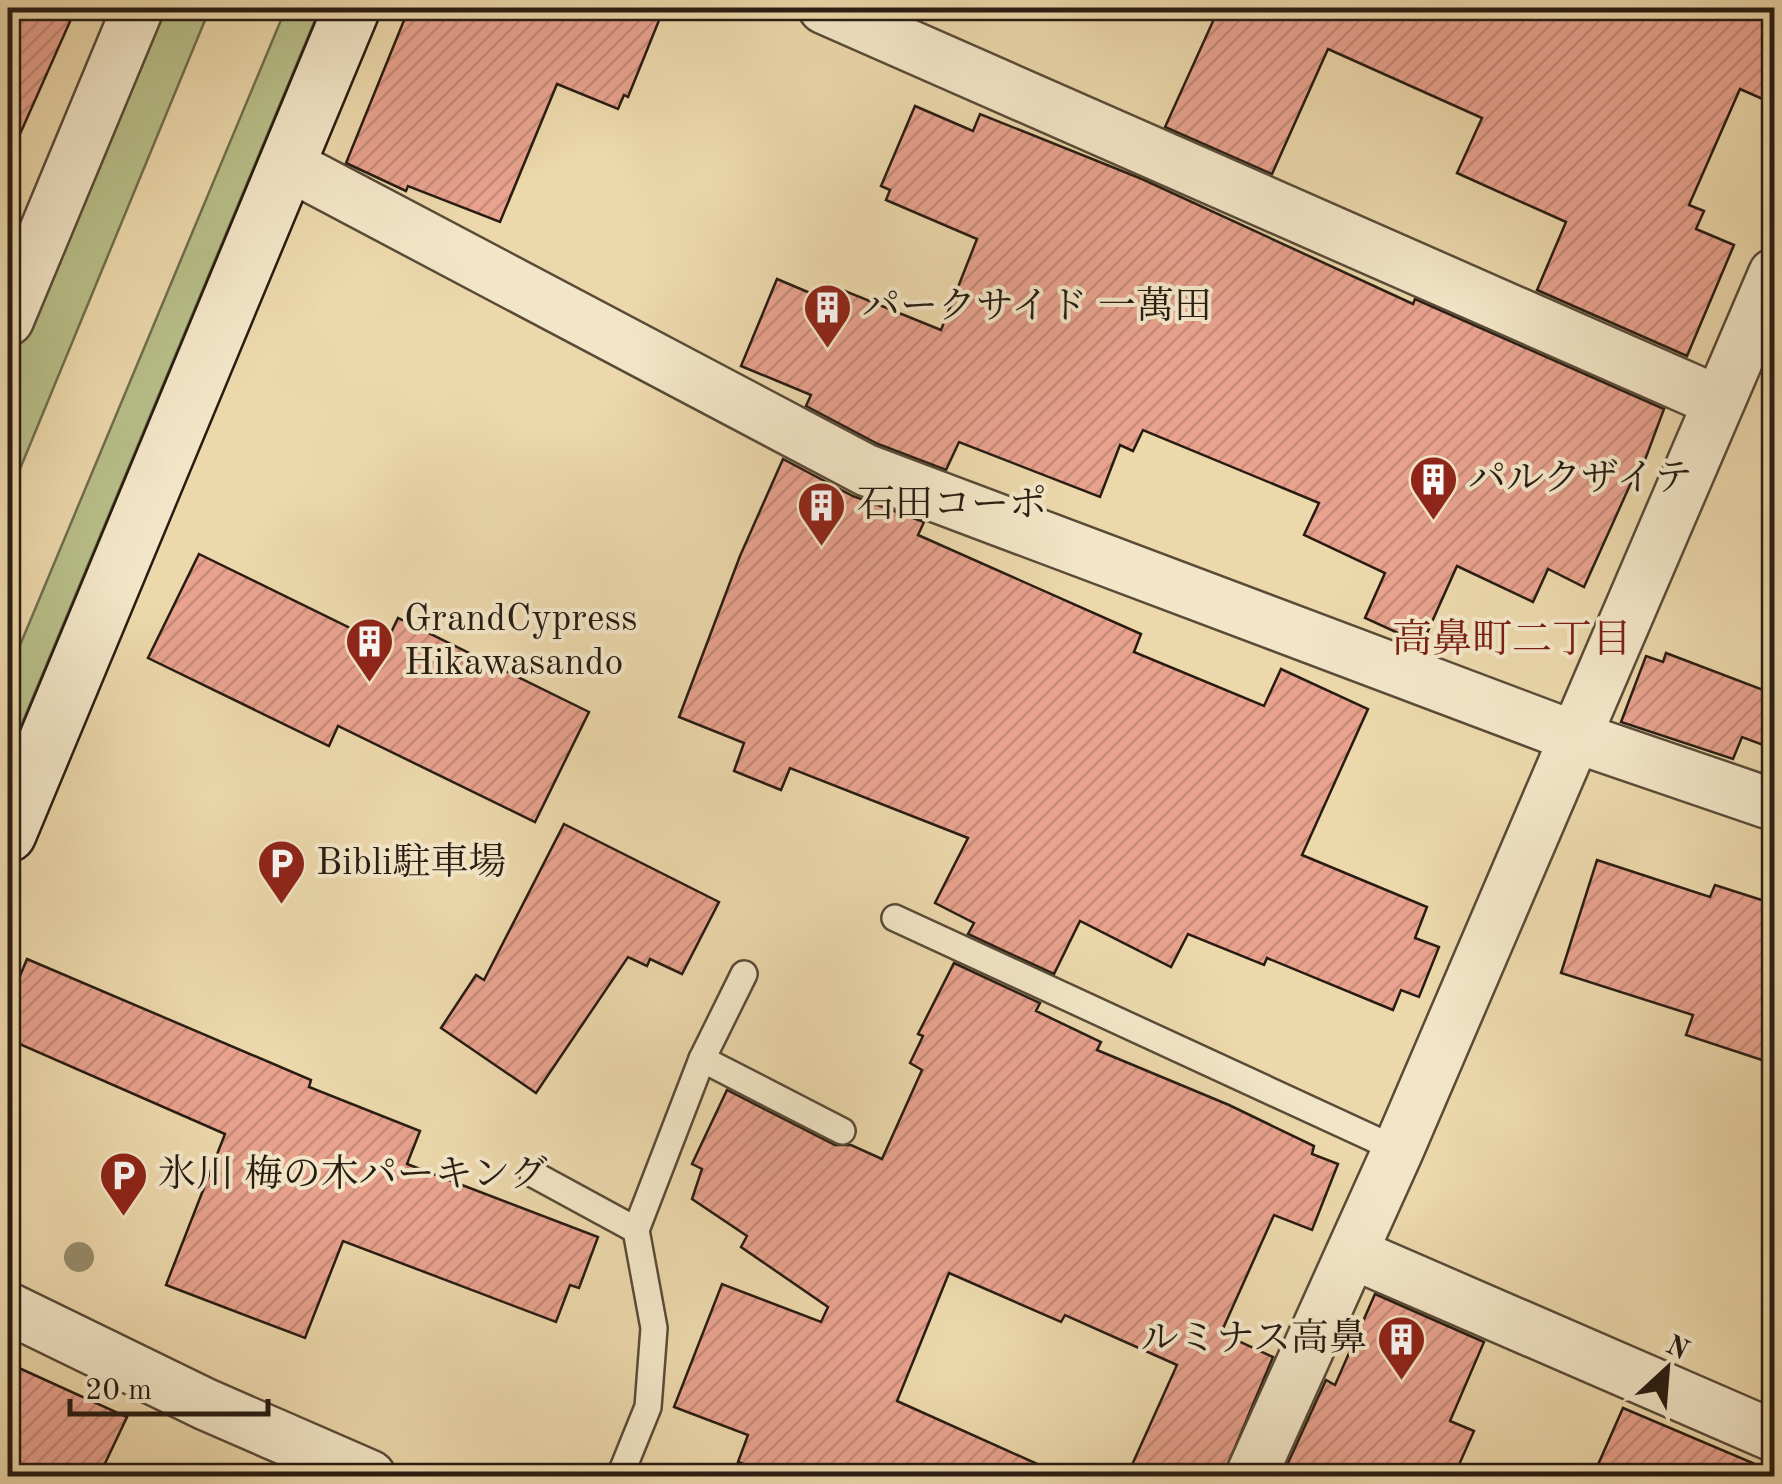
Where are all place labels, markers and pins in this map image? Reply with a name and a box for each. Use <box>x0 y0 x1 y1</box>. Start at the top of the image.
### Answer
building icon: パークサイド 一萬田 <box>801 282 853 350</box>
place label: パークサイド 一萬田 <box>862 286 1212 327</box>
building icon: パルクザイテ <box>1407 454 1459 522</box>
place label: パルクザイテ <box>1468 458 1693 499</box>
building icon: 石田コーポ <box>796 480 848 548</box>
place label: 石田コーポ <box>857 485 1047 525</box>
place label: GrandCypress Hikawasando <box>404 601 637 683</box>
building icon: GrandCypress Hikawasando <box>343 616 395 684</box>
parking icon: Bibli駐車場 <box>255 838 307 906</box>
place label: Bibli駐車場 <box>316 842 506 883</box>
parking icon: 氷川 梅の木パーキング <box>97 1150 149 1218</box>
place label: 氷川 梅の木パーキング <box>158 1154 548 1195</box>
building icon: ルミナス高鼻 <box>1376 1314 1428 1382</box>
place label: ルミナス高鼻 <box>1141 1317 1367 1359</box>

